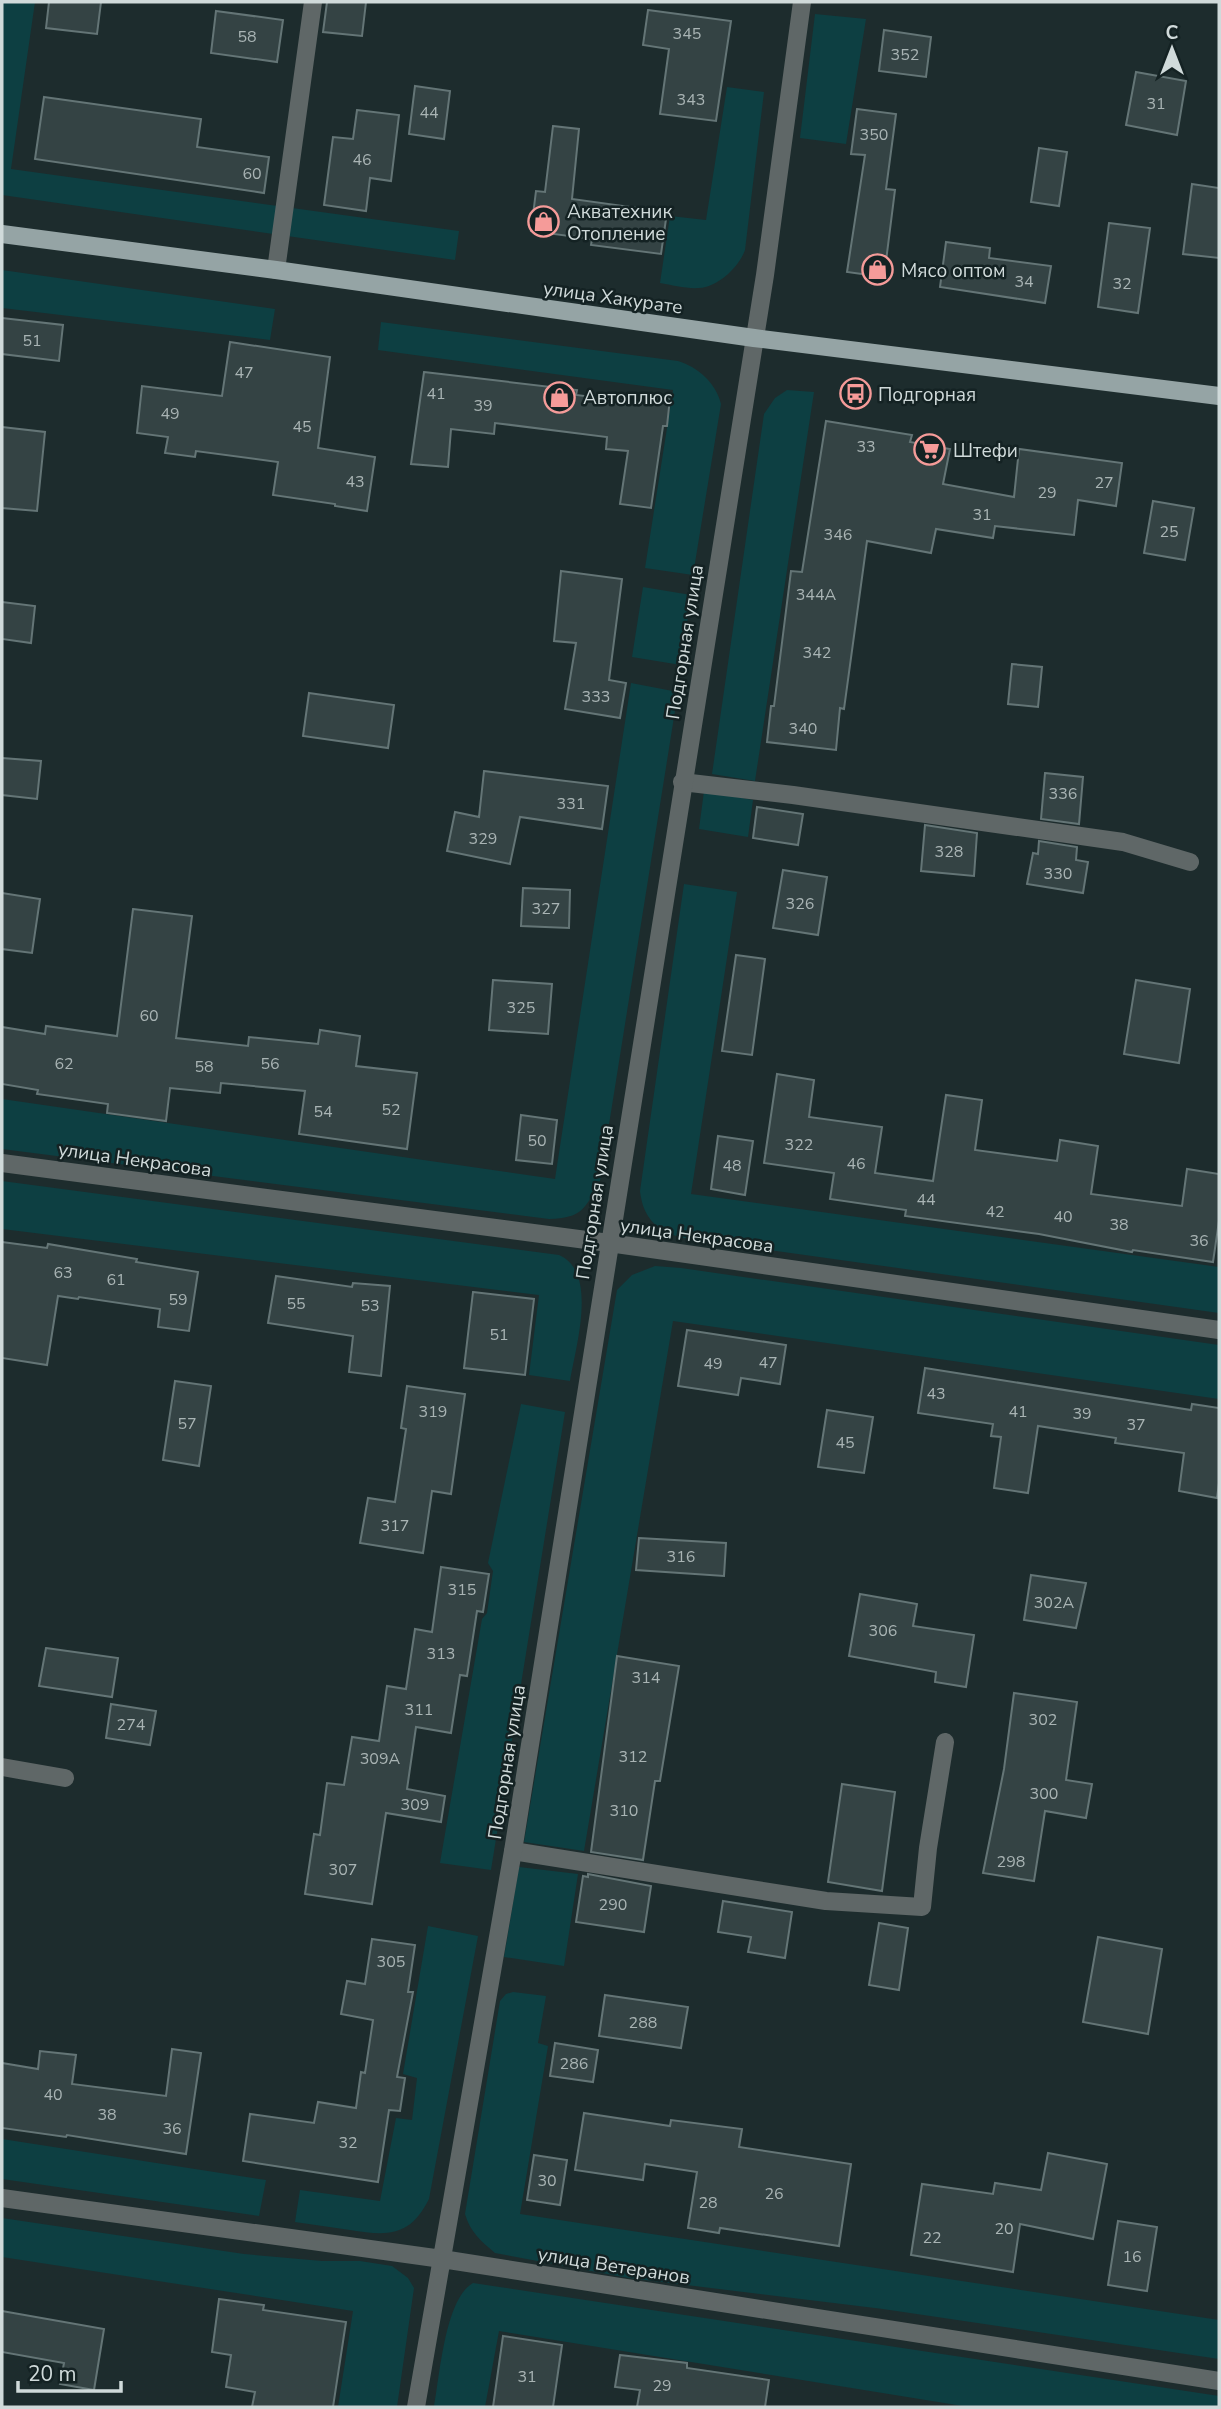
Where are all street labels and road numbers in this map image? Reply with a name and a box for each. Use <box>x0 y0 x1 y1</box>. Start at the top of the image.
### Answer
street label: улица Хакурате <box>541 275 684 321</box>
street label: Подгорная улица <box>660 563 710 721</box>
street label: Подгорная улица <box>570 1123 620 1281</box>
street label: улица Некрасова <box>57 1136 213 1184</box>
street label: улица Некрасова <box>619 1212 775 1260</box>
street label: Подгорная улица <box>482 1683 532 1841</box>
street label: улица Ветеранов <box>536 2241 692 2291</box>

